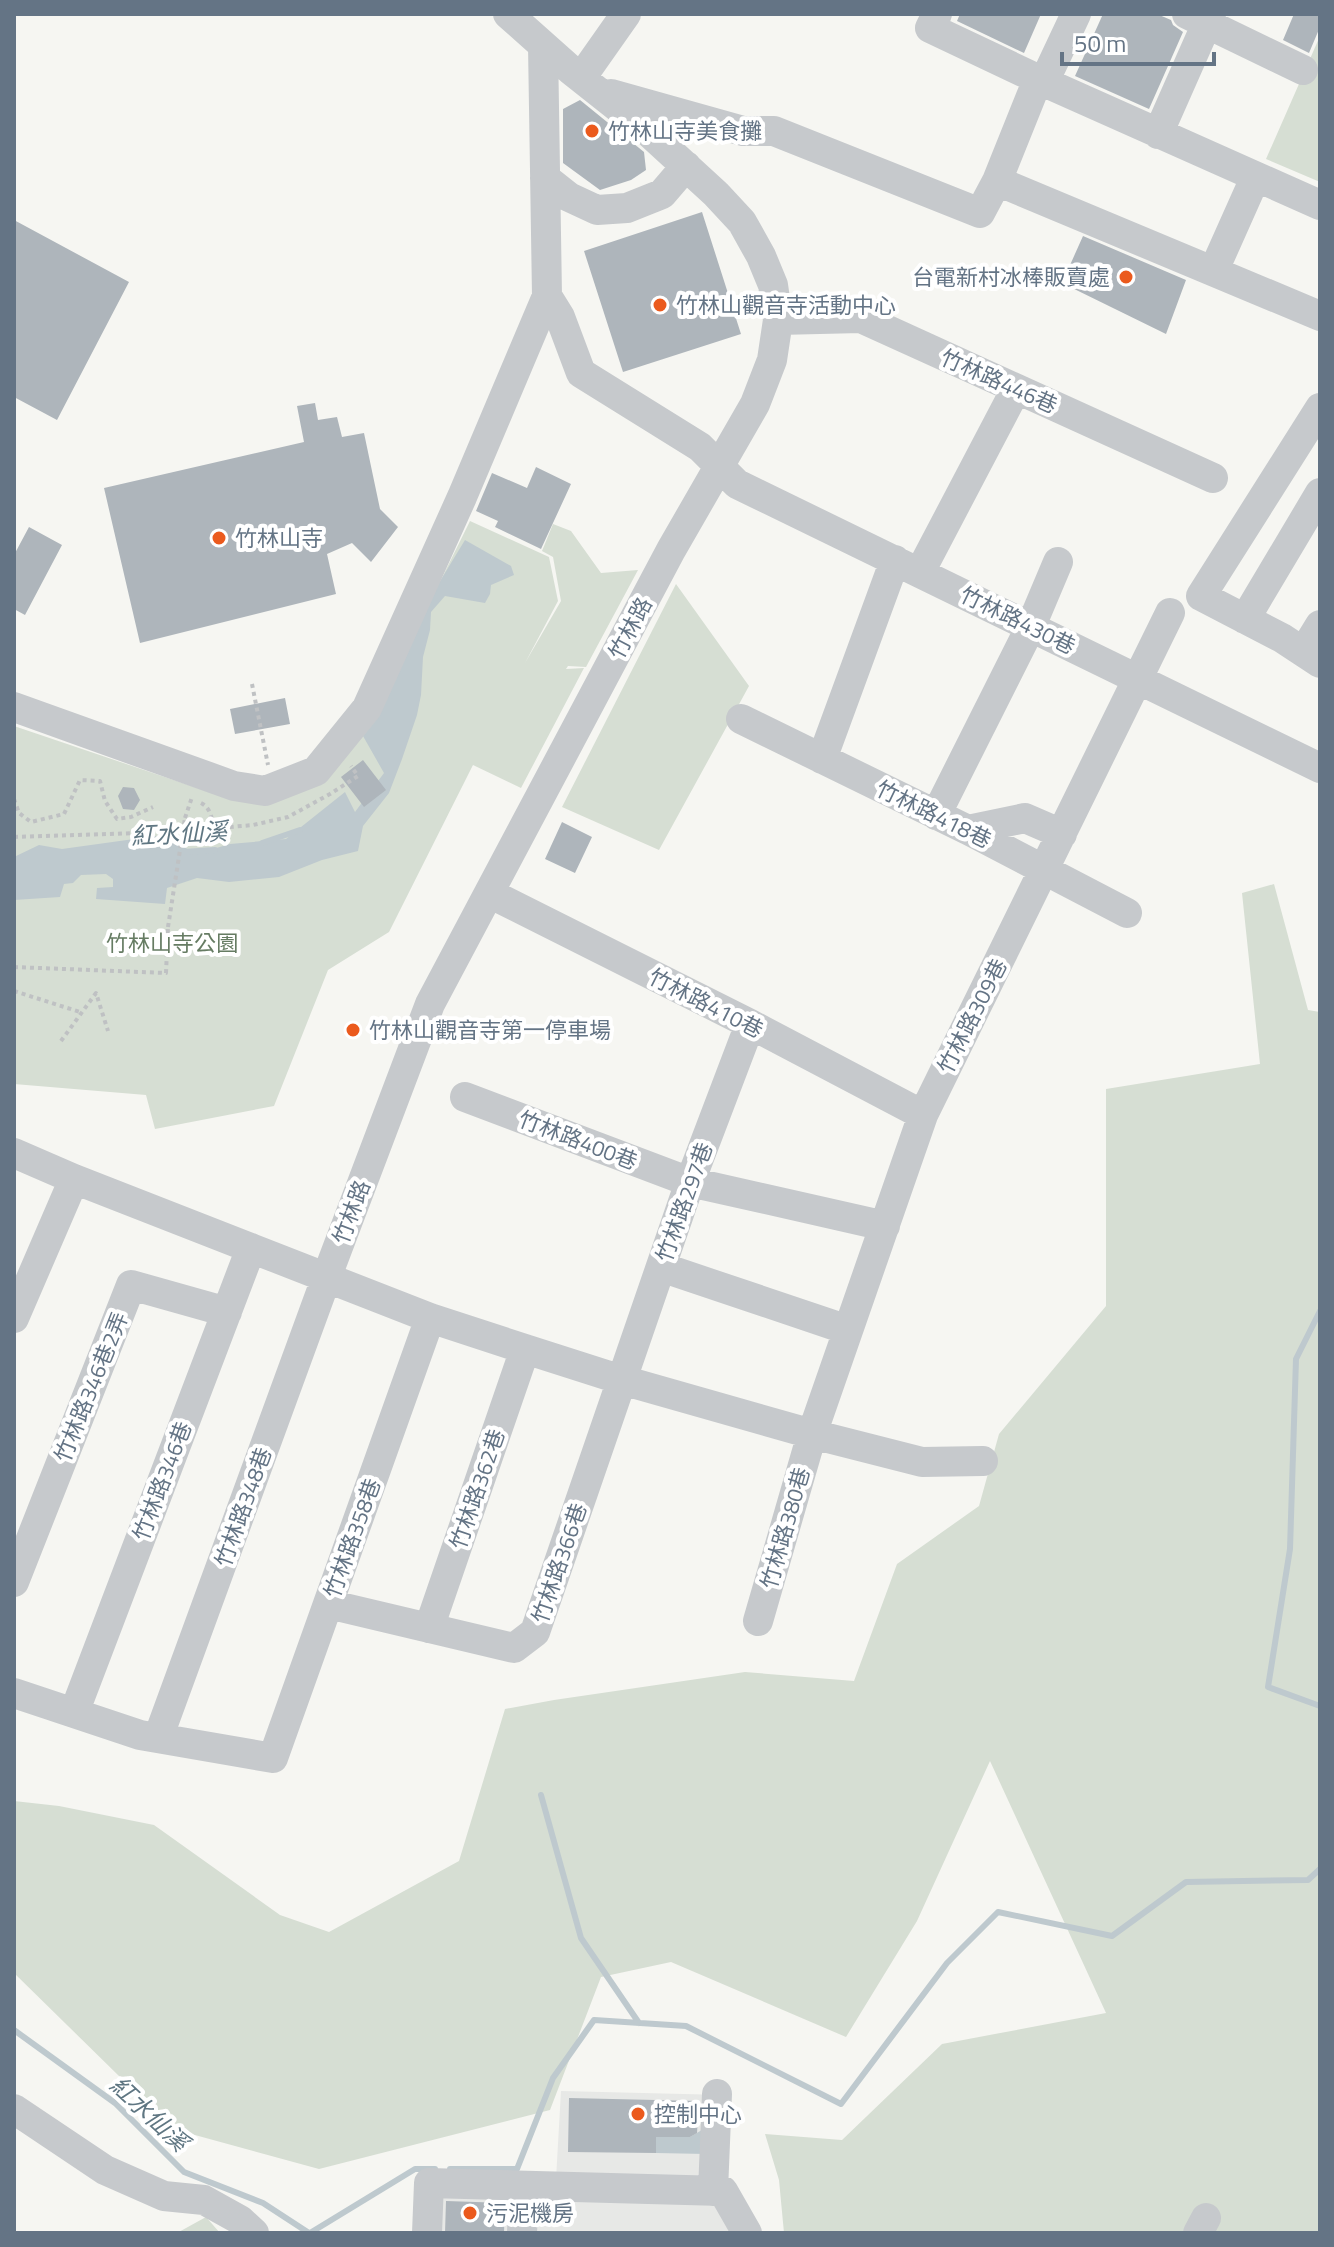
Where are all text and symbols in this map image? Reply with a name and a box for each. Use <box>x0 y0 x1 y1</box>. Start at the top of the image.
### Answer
scale bar <box>1062 16 1214 66</box>
text: 50 m <box>1074 25 1126 61</box>
place label: 竹林山寺美食攤 <box>608 114 762 148</box>
marker: 竹林山寺美食攤 <box>583 122 601 140</box>
place label: 台電新村冰棒販賣處 <box>912 260 1110 294</box>
marker: 台電新村冰棒販賣處 <box>1117 268 1135 286</box>
place label: 竹林山觀音寺活動中心 <box>676 288 896 322</box>
marker: 竹林山觀音寺活動中心 <box>651 296 669 314</box>
street label: 竹林路446巷 <box>935 340 1063 422</box>
place label: 竹林山寺 <box>235 521 323 555</box>
marker: 竹林山寺 <box>210 529 228 547</box>
street label: 竹林路430巷 <box>954 577 1082 663</box>
street label: 竹林路 <box>599 591 661 665</box>
street label: 竹林路418巷 <box>870 771 998 857</box>
water label: 紅水仙溪 <box>130 812 231 853</box>
park label: 竹林山寺公園 <box>106 926 238 960</box>
street label: 竹林路309巷 <box>928 953 1016 1079</box>
street label: 竹林路410巷 <box>643 959 769 1047</box>
place label: 竹林山觀音寺第一停車場 <box>369 1013 611 1047</box>
marker: 竹林山觀音寺第一停車場 <box>344 1021 362 1039</box>
street label: 竹林路400巷 <box>514 1102 642 1178</box>
street label: 竹林路297巷 <box>647 1137 721 1267</box>
street label: 竹林路 <box>323 1175 379 1249</box>
street label: 竹林路346巷2弄 <box>45 1307 137 1467</box>
street label: 竹林路346巷 <box>124 1417 200 1545</box>
street label: 竹林路362巷 <box>441 1424 513 1554</box>
street label: 竹林路348巷 <box>206 1442 280 1572</box>
street label: 竹林路380巷 <box>751 1463 819 1593</box>
street label: 竹林路358巷 <box>315 1473 389 1603</box>
street label: 竹林路366巷 <box>523 1498 595 1628</box>
water label: 紅水仙溪 <box>102 2067 199 2161</box>
place label: 控制中心 <box>654 2097 742 2131</box>
marker: 控制中心 <box>629 2105 647 2123</box>
place label: 污泥機房 <box>486 2196 574 2230</box>
marker: 污泥機房 <box>461 2204 479 2222</box>

